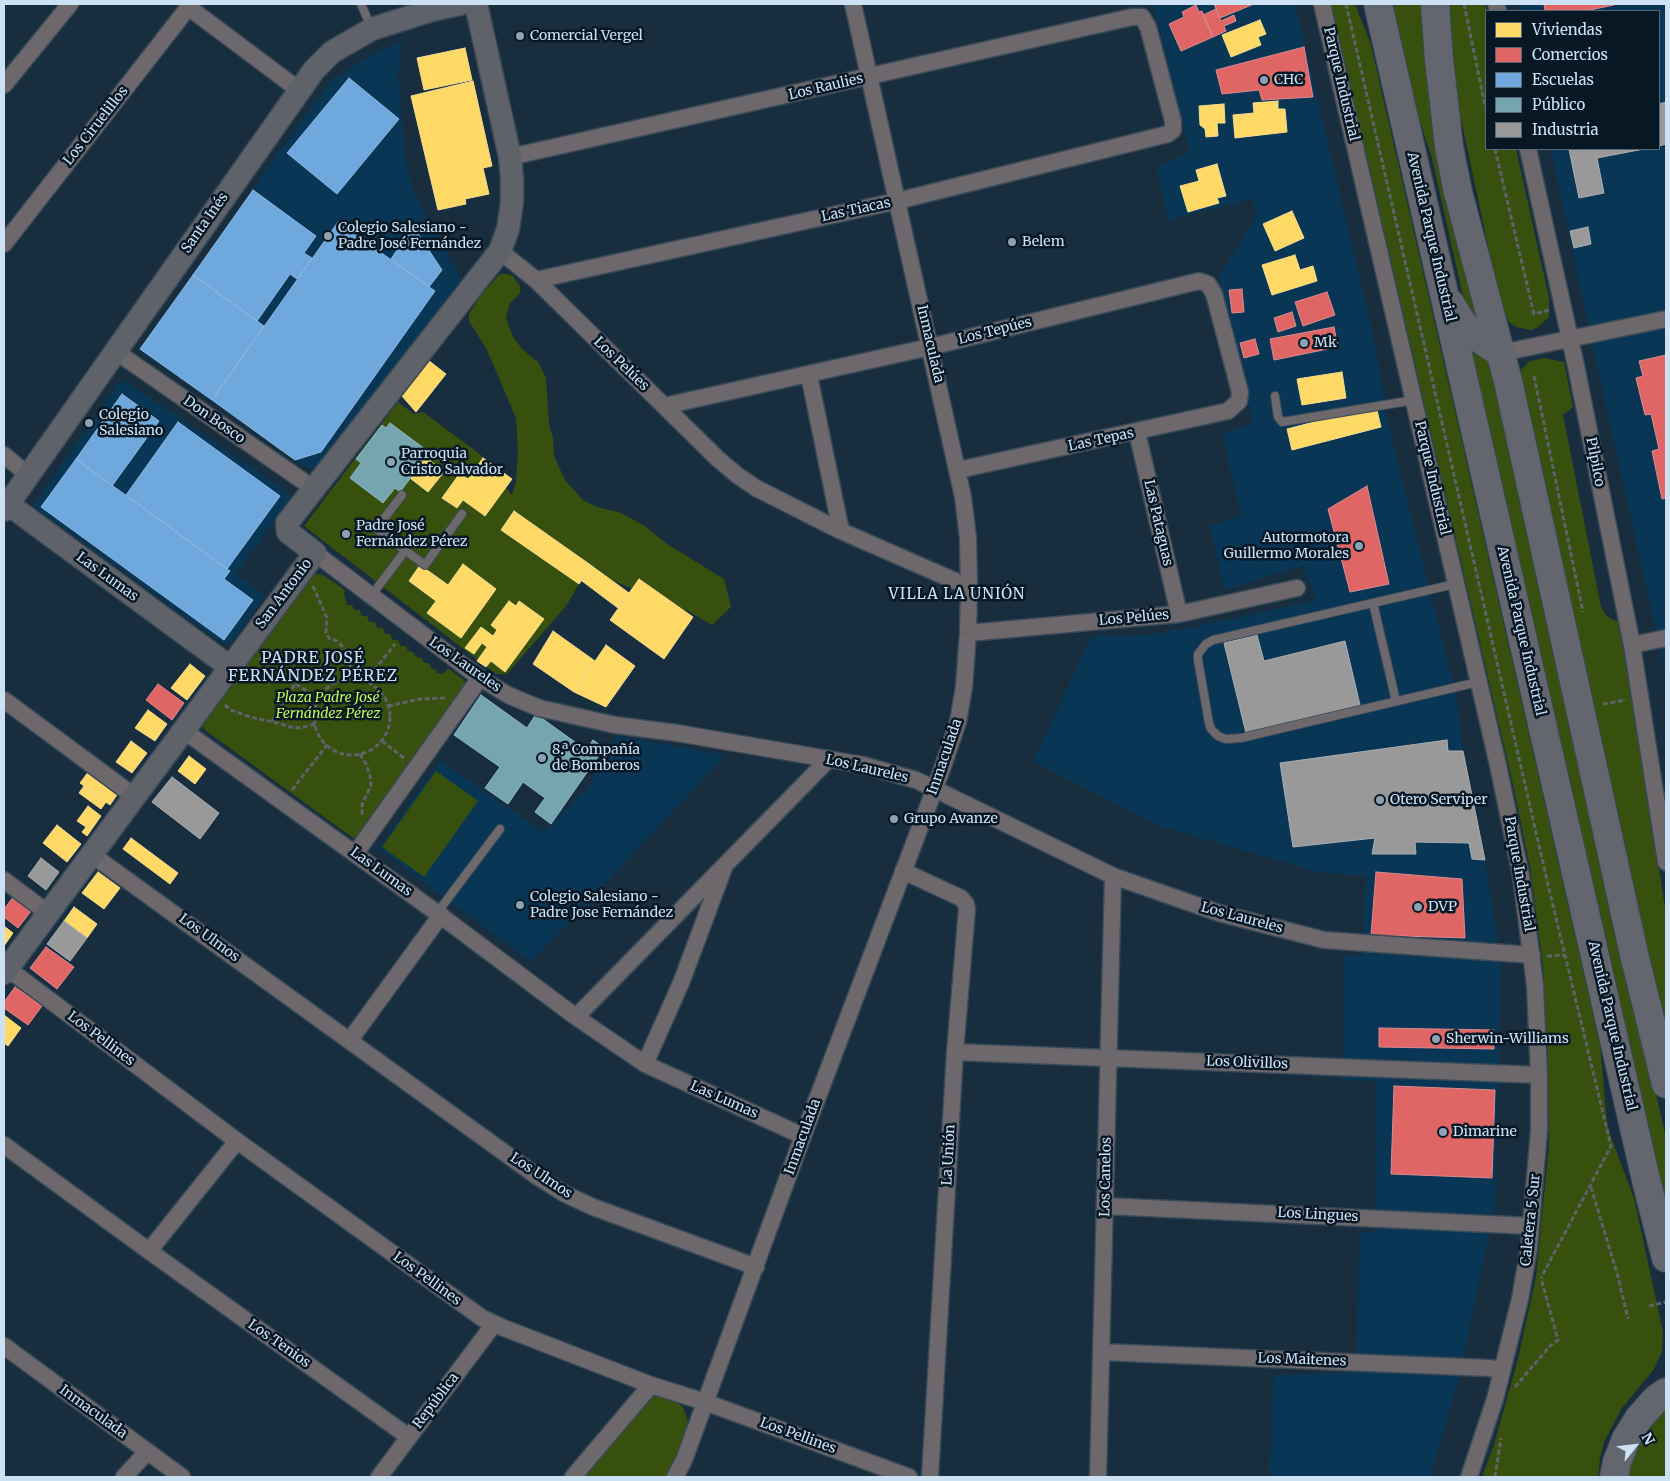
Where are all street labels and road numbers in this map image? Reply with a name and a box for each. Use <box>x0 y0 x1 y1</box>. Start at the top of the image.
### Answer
street label: Parque Industrial <box>1320 25 1362 143</box>
street label: Los Raulies <box>787 70 865 104</box>
street label: Los Ciruelillos <box>60 83 132 169</box>
street label: Avenida Parque Industrial <box>1403 151 1459 323</box>
street label: Santa Inés <box>178 189 232 257</box>
street label: Las Tiacas <box>820 194 892 226</box>
street label: Inmaculada <box>913 303 947 385</box>
street label: Los Tepúes <box>956 314 1034 348</box>
street label: Los Pelúes <box>590 333 652 395</box>
street label: Don Bosco <box>180 393 248 447</box>
street label: Parque Industrial <box>1411 419 1453 537</box>
street label: Las Tepas <box>1067 425 1135 455</box>
street label: Pilpilco <box>1582 436 1608 488</box>
street label: Las Pataguas <box>1140 478 1176 568</box>
street label: Avenida Parque Industrial <box>1493 545 1549 717</box>
street label: Las Lumas <box>73 549 141 605</box>
street label: San Antonio <box>252 556 316 632</box>
street label: Los Pelúes <box>1098 607 1170 629</box>
street label: Los Laureles <box>426 634 504 696</box>
street label: Inmaculada <box>924 717 966 797</box>
street label: Los Laureles <box>824 751 910 787</box>
street label: Parque Industrial <box>1501 815 1537 933</box>
street label: Las Lumas <box>347 844 415 900</box>
street label: Los Laureles <box>1199 899 1285 937</box>
street label: Los Ulmos <box>175 910 243 966</box>
street label: Avenida Parque Industrial <box>1584 940 1640 1112</box>
street label: Los Pellines <box>64 1008 138 1070</box>
street label: Los Olivillos <box>1206 1053 1288 1073</box>
street label: Las Lumas <box>688 1078 760 1122</box>
street label: Inmaculada <box>782 1097 824 1177</box>
street label: La Unión <box>939 1124 959 1186</box>
street label: Los Canelos <box>1097 1137 1115 1217</box>
street label: Los Ulmos <box>507 1150 575 1202</box>
street label: Caletera 5 Sur <box>1518 1173 1544 1267</box>
street label: Los Lingues <box>1277 1204 1359 1226</box>
street label: Los Pellines <box>390 1249 464 1309</box>
street label: Los Tenios <box>244 1316 314 1372</box>
street label: Los Maitenes <box>1257 1350 1347 1370</box>
street label: República <box>410 1370 462 1432</box>
street label: Inmaculada <box>56 1382 130 1442</box>
street label: Los Pellines <box>758 1414 838 1458</box>

